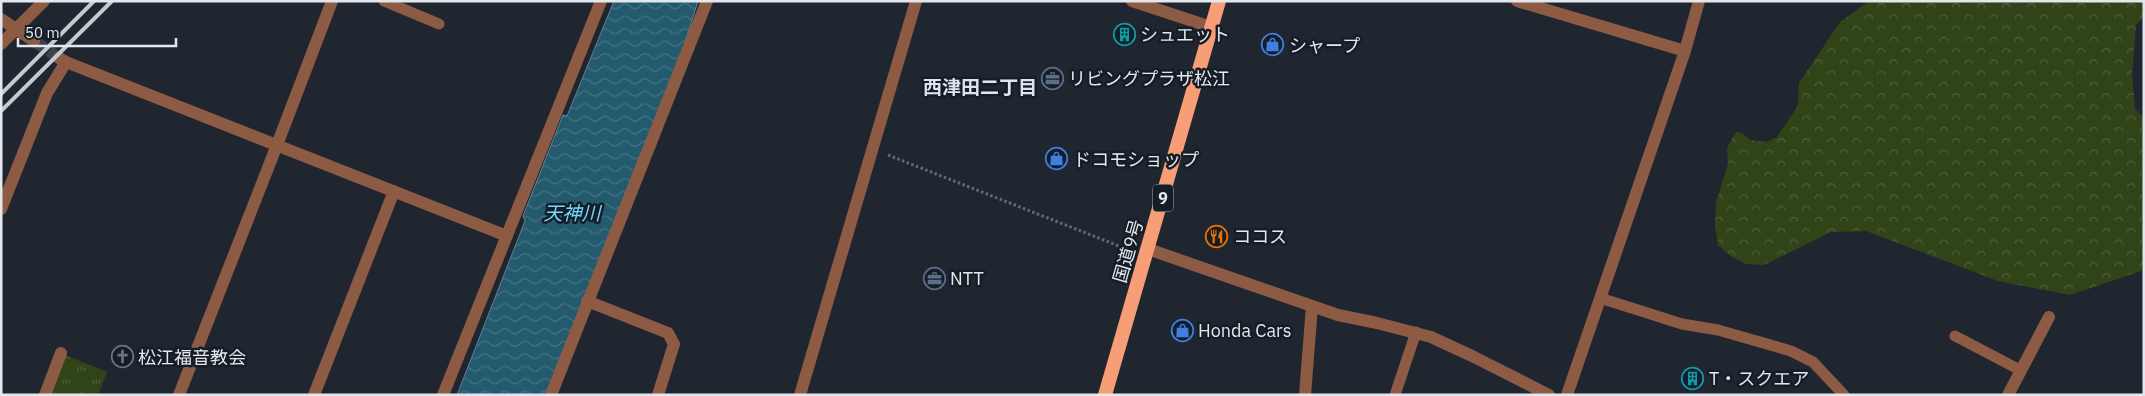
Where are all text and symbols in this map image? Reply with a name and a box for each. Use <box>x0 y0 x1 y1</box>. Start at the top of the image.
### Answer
scale bar <box>18 15 175 47</box>
building icon: シュエット <box>1112 22 1136 46</box>
text: 50 m <box>25 23 60 42</box>
place label: シュエット <box>1140 23 1230 46</box>
shop icon: シャープ <box>1261 33 1285 57</box>
place label: シャープ <box>1289 34 1360 57</box>
office icon: リビングプラザ松江 <box>1040 66 1064 90</box>
place label: リビングプラザ松江 <box>1068 67 1230 90</box>
district label: 西津田二丁目 <box>923 75 1037 99</box>
shop icon: ドコモショップ <box>1045 147 1069 171</box>
place label: ドコモショップ <box>1073 148 1199 171</box>
road number: 9 <box>1153 184 1173 212</box>
water label: 天神川 <box>543 201 602 225</box>
street label: 国道9号 <box>1108 217 1148 285</box>
restaurant icon: ココス <box>1205 224 1229 248</box>
place label: ココス <box>1233 225 1287 248</box>
office icon: NTT <box>922 266 946 290</box>
place label: NTT <box>950 267 984 290</box>
shop icon: Honda Cars <box>1170 318 1194 342</box>
place label: Honda Cars <box>1198 319 1292 342</box>
church icon: 松江福音教会 <box>110 345 134 369</box>
place label: 松江福音教会 <box>138 346 246 369</box>
building icon: T・スクエア <box>1681 366 1705 390</box>
place label: T・スクエア <box>1709 367 1809 390</box>

